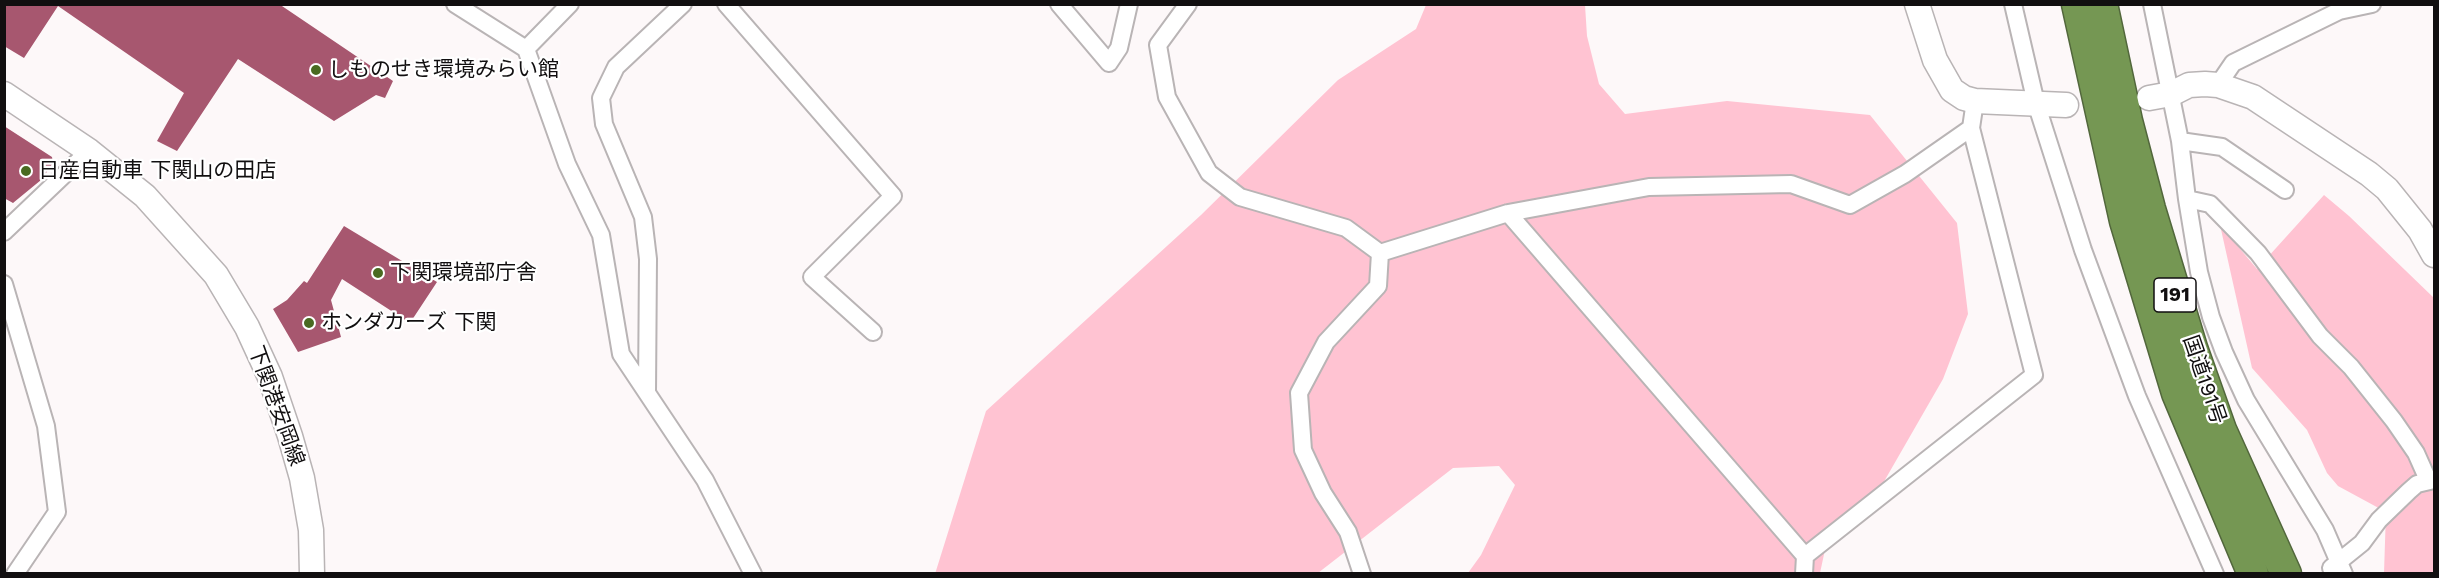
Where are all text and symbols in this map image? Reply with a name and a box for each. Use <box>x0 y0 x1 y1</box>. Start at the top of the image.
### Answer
place label: しものせき環境みらい館 <box>328 57 559 83</box>
marker: しものせき環境みらい館 <box>309 63 323 77</box>
place label: 日産自動車 下関山の田店 <box>38 158 276 184</box>
marker: 日産自動車 下関山の田店 <box>19 164 33 178</box>
place label: 下関環境部庁舎 <box>390 260 537 286</box>
marker: 下関環境部庁舎 <box>371 266 385 280</box>
road number: 191 <box>2154 278 2196 312</box>
place label: ホンダカーズ 下関 <box>321 310 496 336</box>
marker: ホンダカーズ 下関 <box>302 316 316 330</box>
street label: 国道191号 <box>2177 332 2231 428</box>
street label: 下関港安岡線 <box>243 342 309 470</box>

